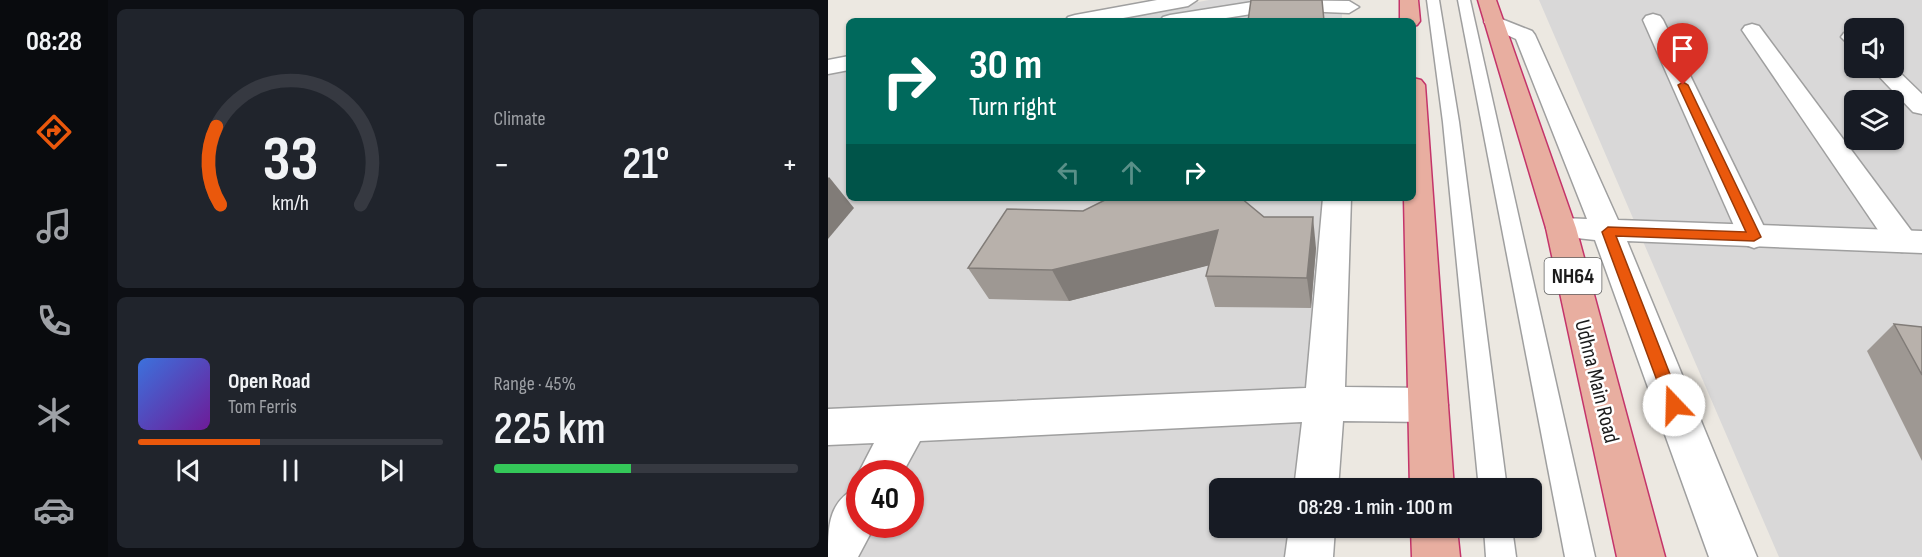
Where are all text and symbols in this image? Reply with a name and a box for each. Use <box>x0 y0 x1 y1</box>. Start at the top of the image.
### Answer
map controls <box>1844 18 1904 150</box>
button: sound <box>1844 18 1904 78</box>
pin <box>1657 23 1708 85</box>
text: 08:28 <box>26 26 82 58</box>
icon: arrive <box>1666 32 1699 65</box>
text: 30 m <box>969 40 1042 91</box>
icon: right <box>870 42 948 120</box>
button: layers <box>1844 90 1904 150</box>
text: Turn right <box>969 91 1056 123</box>
text: Climate <box>494 107 546 131</box>
icon: directions <box>33 111 75 153</box>
text: 33 <box>262 123 318 198</box>
text: 21° <box>622 137 670 192</box>
text: − <box>494 145 510 185</box>
text: + <box>782 145 798 185</box>
icon: left <box>1052 156 1085 189</box>
icon: ahead <box>1115 156 1148 189</box>
icon: right <box>1178 156 1211 189</box>
text: km/h <box>272 192 309 217</box>
icon: music <box>33 205 75 247</box>
road number: NH64 <box>1544 258 1602 294</box>
icon: phone <box>33 300 75 342</box>
street label: Udhna Main Road <box>1568 317 1625 446</box>
text: Open Road <box>228 368 310 395</box>
text: Range · 45% <box>494 372 576 396</box>
position arrow <box>1642 373 1706 437</box>
icon: climate <box>33 394 75 436</box>
text: Tom Ferris <box>228 395 297 419</box>
text: 225 km <box>494 402 606 457</box>
icon: previous <box>172 454 205 487</box>
icon: pause <box>274 454 307 487</box>
icon: next <box>375 454 408 487</box>
speed limit sign: 40 <box>846 460 924 538</box>
icon: car <box>33 489 75 531</box>
text: 08:29 · 1 min · 100 m <box>1298 494 1453 521</box>

